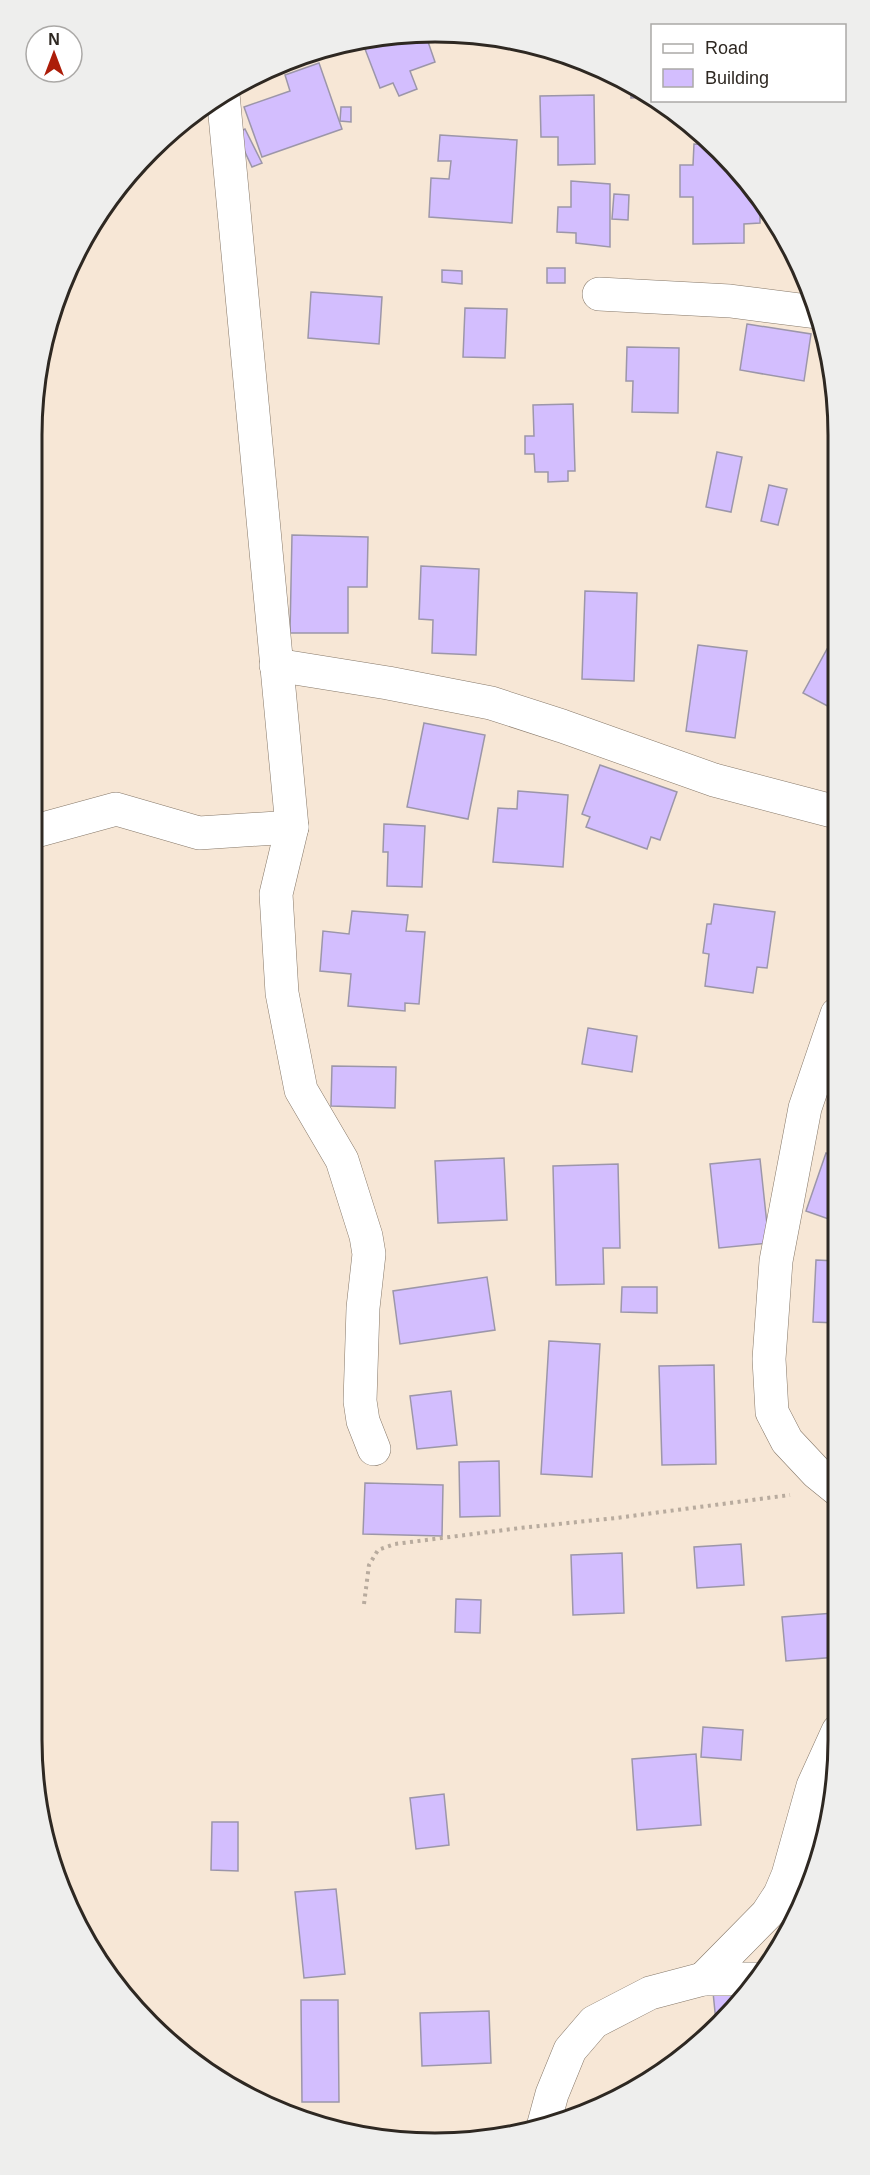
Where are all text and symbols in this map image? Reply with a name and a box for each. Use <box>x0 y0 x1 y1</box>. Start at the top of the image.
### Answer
north arrow <box>24 24 84 84</box>
legend <box>651 24 846 102</box>
text: N <box>48 31 60 48</box>
text: Road <box>705 38 748 58</box>
text: Building <box>705 68 769 88</box>

